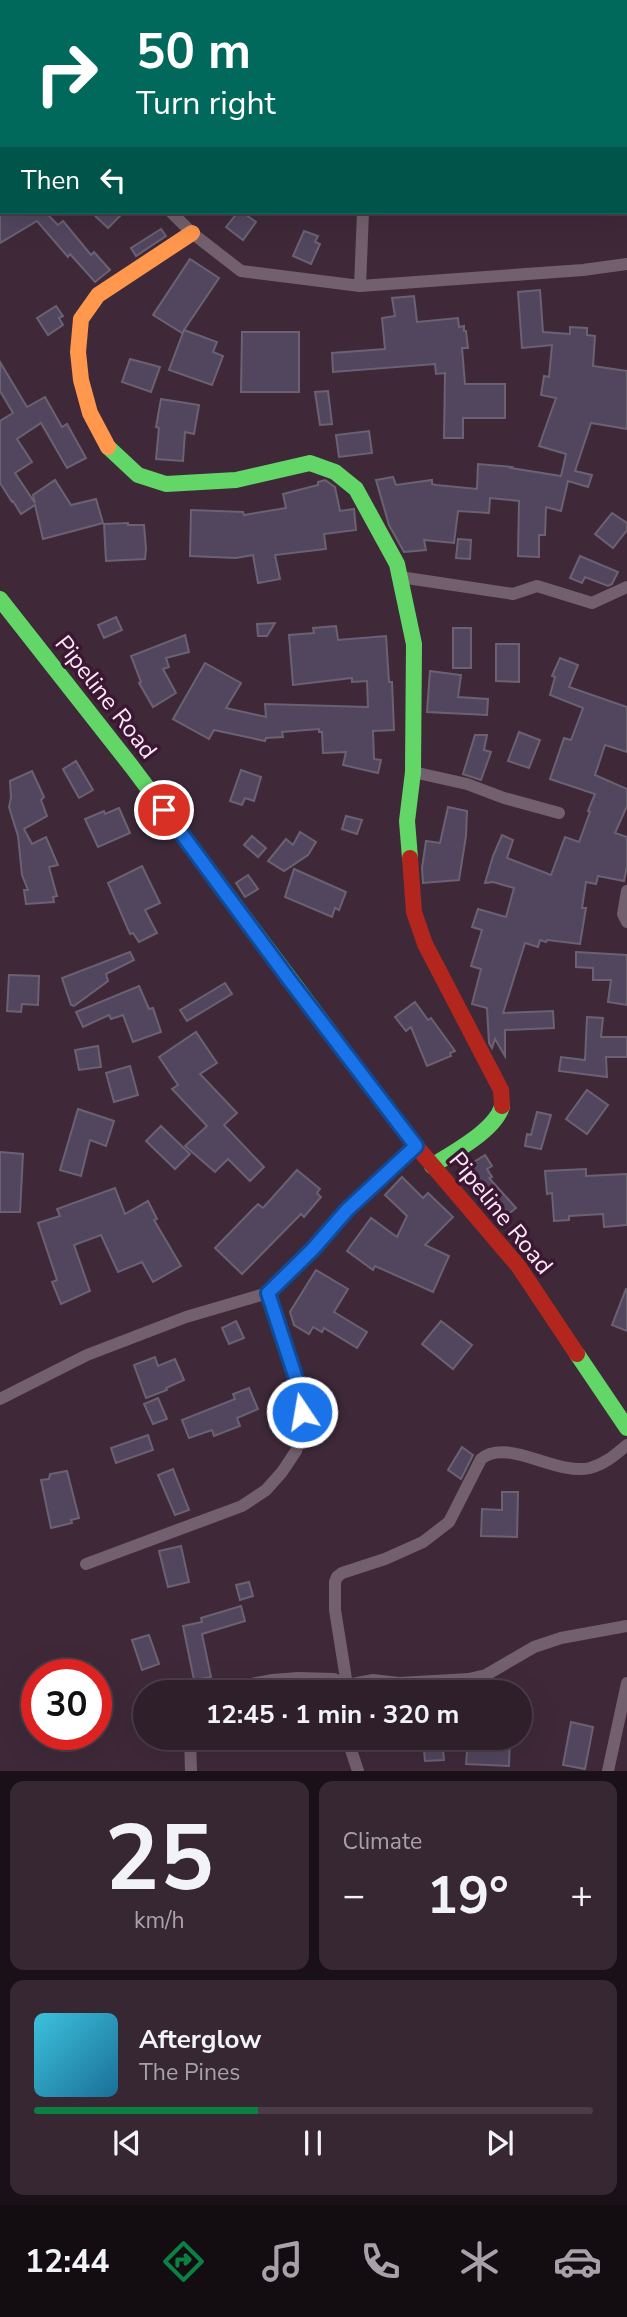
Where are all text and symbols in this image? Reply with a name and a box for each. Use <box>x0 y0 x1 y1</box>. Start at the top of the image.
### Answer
text: 50 m <box>136 18 251 85</box>
icon: right <box>21 28 112 119</box>
text: Turn right <box>136 82 276 125</box>
icon: left <box>94 161 132 199</box>
text: Then <box>21 163 80 198</box>
street label: Pipeline Road <box>48 629 164 765</box>
pin <box>134 780 194 840</box>
icon: arrive <box>145 791 183 829</box>
street label: Pipeline Road <box>442 1145 560 1281</box>
position arrow <box>265 1375 339 1449</box>
speed limit sign: 30 <box>21 1659 112 1750</box>
text: 12:45 · 1 min · 320 m <box>206 1697 459 1732</box>
text: 25 <box>105 1797 214 1921</box>
text: Climate <box>343 1826 422 1857</box>
text: 19° <box>427 1860 509 1931</box>
text: − <box>343 1870 365 1921</box>
text: + <box>570 1870 593 1921</box>
text: km/h <box>134 1905 185 1936</box>
text: Afterglow <box>139 2022 262 2057</box>
text: The Pines <box>139 2057 240 2088</box>
icon: previous <box>108 2124 146 2162</box>
icon: pause <box>294 2124 332 2162</box>
icon: next <box>481 2124 519 2162</box>
icon: directions <box>159 2237 208 2286</box>
icon: music <box>258 2237 307 2286</box>
icon: phone <box>356 2237 405 2286</box>
icon: climate <box>455 2237 504 2286</box>
icon: car <box>553 2237 602 2286</box>
text: 12:44 <box>25 2240 110 2283</box>

